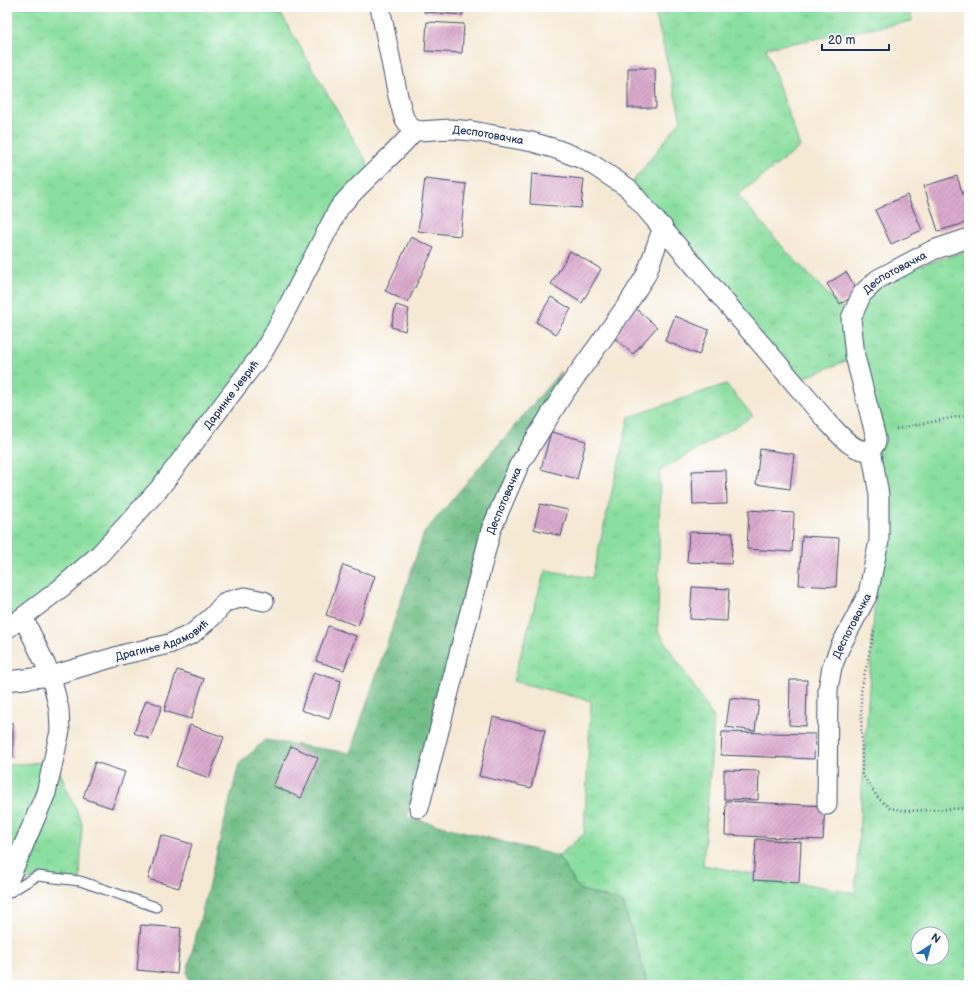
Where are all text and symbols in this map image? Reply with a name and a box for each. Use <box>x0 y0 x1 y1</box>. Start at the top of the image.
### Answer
scale bar <box>822 26 889 52</box>
text: 20 m <box>828 33 855 48</box>
street label: Деспотовачка <box>452 123 525 147</box>
street label: Деспотовачка <box>860 248 929 297</box>
street label: Даринке Јеврић <box>201 357 262 432</box>
street label: Деспотовачка <box>484 465 524 536</box>
street label: Деспотовачка <box>830 591 875 661</box>
street label: Драгиње Адамовић <box>114 617 211 664</box>
north arrow <box>910 926 950 966</box>
text: N <box>928 931 943 946</box>

